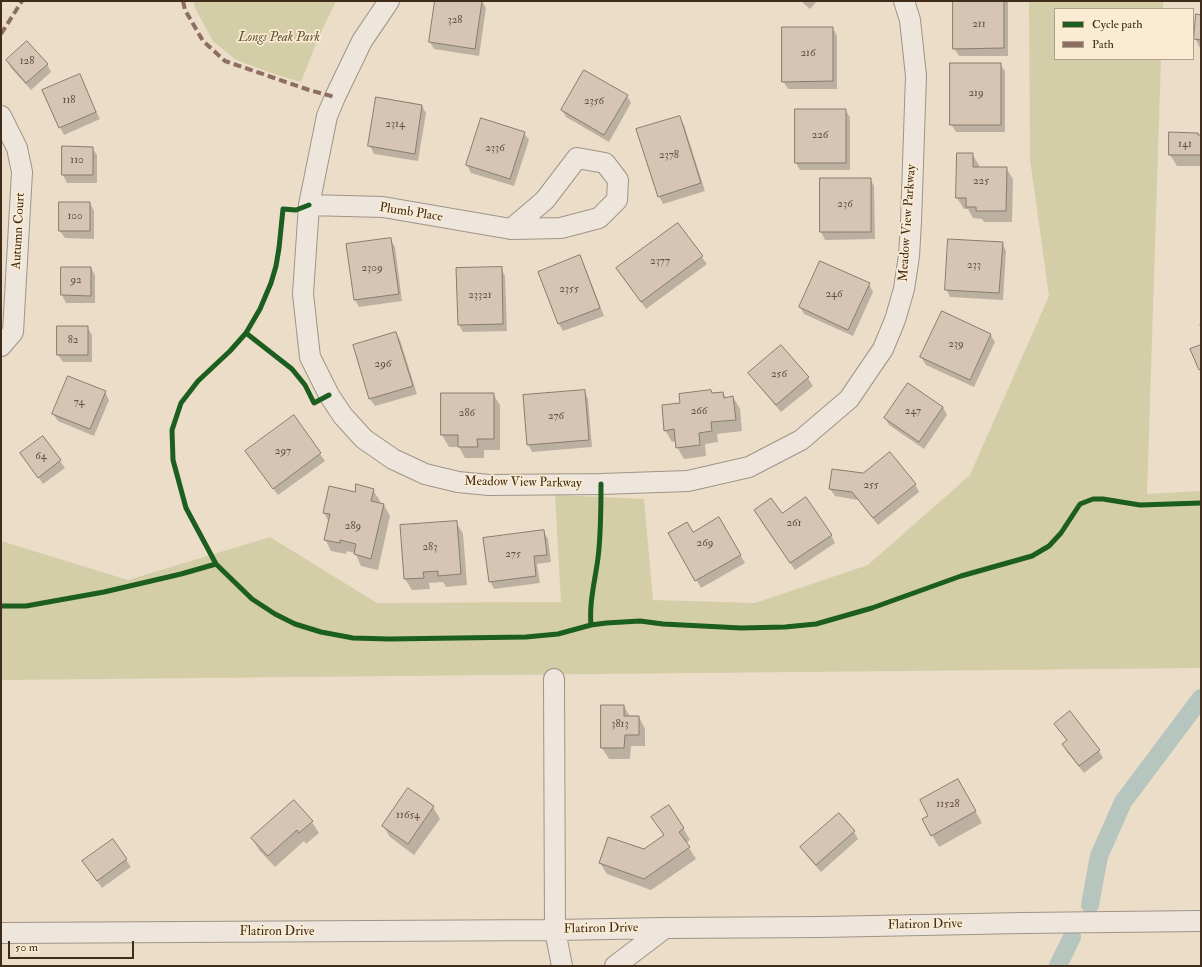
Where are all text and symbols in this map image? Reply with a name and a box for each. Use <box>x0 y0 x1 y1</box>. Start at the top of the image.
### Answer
legend <box>1054 8 1194 60</box>
house number: 328 <box>448 14 462 28</box>
text: Cycle path <box>1092 17 1142 32</box>
house number: 211 <box>972 18 986 32</box>
park label: Longs Peak Park <box>238 30 320 46</box>
text: Path <box>1092 37 1114 52</box>
house number: 216 <box>801 47 815 61</box>
house number: 128 <box>20 55 34 69</box>
house number: 219 <box>968 87 984 101</box>
house number: 118 <box>62 94 76 108</box>
house number: 2356 <box>584 95 604 109</box>
house number: 2314 <box>385 118 405 132</box>
house number: 226 <box>812 129 828 143</box>
house number: 141 <box>1178 138 1192 152</box>
house number: 2336 <box>485 142 505 156</box>
house number: 2378 <box>659 149 679 163</box>
house number: 110 <box>70 154 84 168</box>
street label: Meadow View Parkway <box>896 164 920 282</box>
house number: 225 <box>973 175 989 189</box>
street label: Autumn Court <box>9 192 29 270</box>
house number: 236 <box>837 198 853 212</box>
street label: Plumb Place <box>378 200 444 226</box>
house number: 100 <box>67 210 83 224</box>
house number: 2377 <box>650 255 670 269</box>
house number: 233 <box>967 259 981 273</box>
house number: 2309 <box>361 262 383 276</box>
house number: 92 <box>70 274 82 288</box>
house number: 2355 <box>559 283 579 297</box>
house number: 246 <box>825 288 843 302</box>
house number: 23321 <box>468 289 492 303</box>
house number: 82 <box>68 334 78 348</box>
house number: 239 <box>948 338 964 352</box>
house number: 296 <box>375 358 391 372</box>
house number: 256 <box>771 368 787 382</box>
house number: 74 <box>74 396 84 410</box>
house number: 266 <box>691 405 707 419</box>
house number: 247 <box>905 405 921 419</box>
house number: 286 <box>459 407 475 421</box>
house number: 276 <box>548 410 564 424</box>
house number: 297 <box>275 445 291 459</box>
house number: 64 <box>35 450 47 464</box>
street label: Meadow View Parkway <box>464 474 582 492</box>
house number: 255 <box>863 479 879 493</box>
house number: 261 <box>786 517 802 531</box>
house number: 289 <box>345 520 361 534</box>
house number: 269 <box>697 537 713 551</box>
house number: 283 <box>423 541 437 555</box>
house number: 275 <box>505 548 521 562</box>
house number: 3813 <box>611 718 629 732</box>
house number: 11528 <box>936 798 960 812</box>
house number: 11654 <box>396 809 420 823</box>
street label: Flatiron Drive <box>887 917 963 933</box>
street label: Flatiron Drive <box>563 921 639 937</box>
street label: Flatiron Drive <box>240 924 314 940</box>
scale bar <box>10 933 136 959</box>
text: 50 m <box>15 940 38 955</box>

